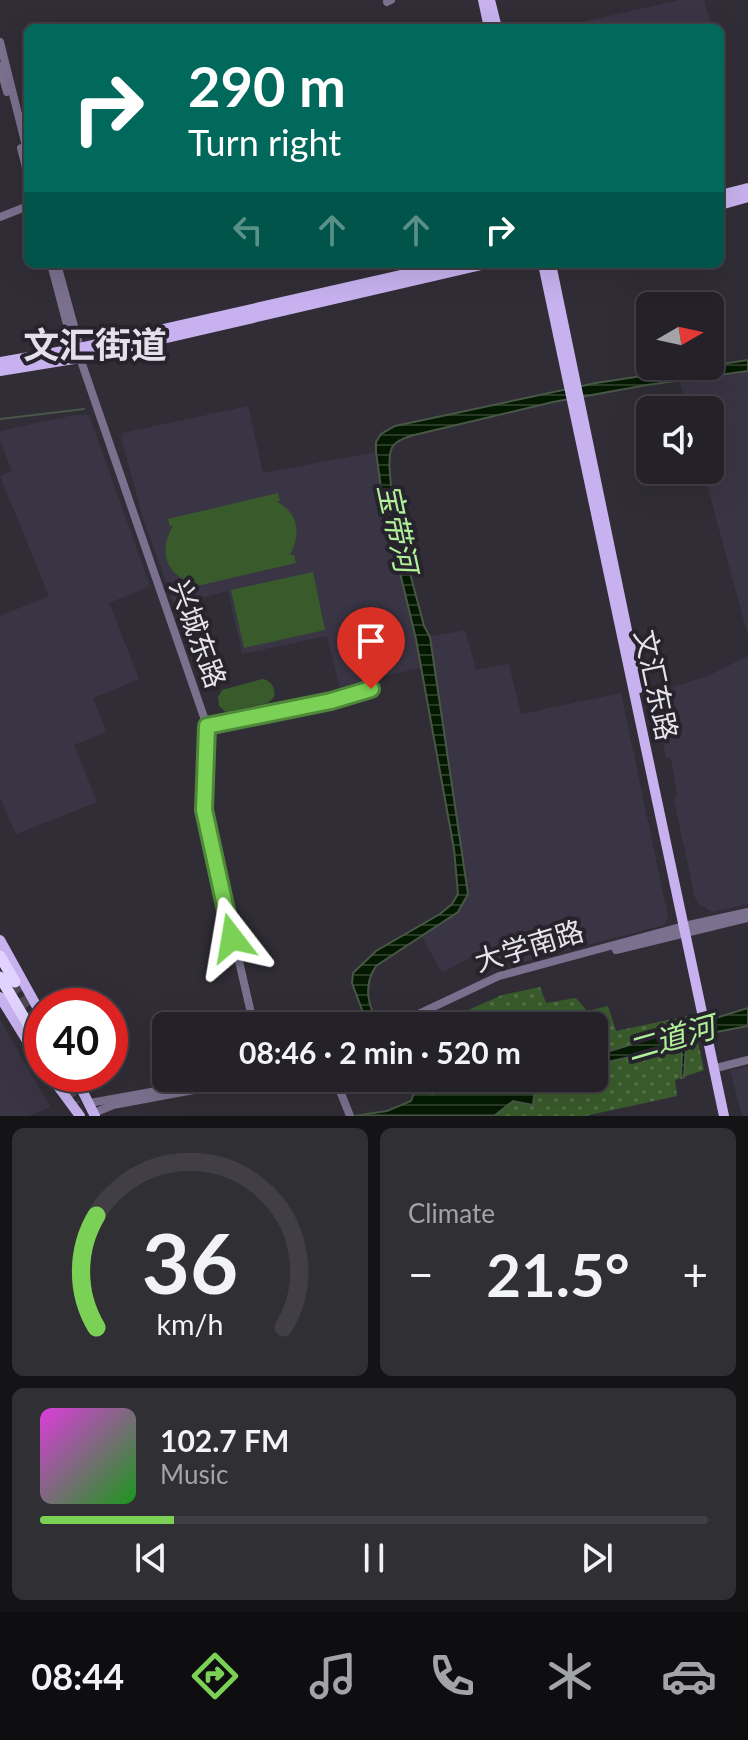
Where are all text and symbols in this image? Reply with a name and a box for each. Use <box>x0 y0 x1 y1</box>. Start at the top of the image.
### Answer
text: 290 m <box>188 52 346 119</box>
icon: right <box>56 56 160 160</box>
text: Turn right <box>188 120 341 164</box>
icon: left <box>226 208 270 252</box>
icon: ahead <box>310 208 354 252</box>
icon: ahead <box>394 208 438 252</box>
icon: right <box>478 208 522 252</box>
north arrow <box>636 292 724 380</box>
map controls <box>636 292 724 484</box>
district label: 文汇街道 <box>23 322 167 366</box>
button: sound <box>636 396 724 484</box>
water label: 宝带河 <box>372 480 427 580</box>
street label: 兴城东路 <box>164 575 234 692</box>
pin <box>337 607 405 689</box>
icon: arrive <box>349 619 393 663</box>
street label: 文汇东路 <box>629 626 685 743</box>
position arrow <box>190 896 274 980</box>
street label: 大学南路 <box>470 912 587 978</box>
speed limit sign: 40 <box>24 988 128 1092</box>
water label: 二道河 <box>622 1006 723 1067</box>
text: 08:46 · 2 min · 520 m <box>239 1034 521 1070</box>
text: Climate <box>408 1197 495 1229</box>
text: 36 <box>142 1212 238 1312</box>
text: 21.5° <box>486 1238 630 1310</box>
text: − <box>408 1248 434 1300</box>
text: + <box>682 1248 708 1300</box>
text: km/h <box>157 1307 223 1341</box>
text: 102.7 FM <box>160 1422 289 1458</box>
text: Music <box>160 1458 228 1490</box>
icon: previous <box>129 1536 173 1580</box>
icon: pause <box>352 1536 396 1580</box>
icon: next <box>575 1536 619 1580</box>
icon: directions <box>187 1648 243 1704</box>
icon: music <box>305 1648 361 1704</box>
icon: phone <box>424 1648 480 1704</box>
icon: climate <box>542 1648 598 1704</box>
icon: car <box>661 1648 717 1704</box>
text: 08:44 <box>31 1654 124 1698</box>

